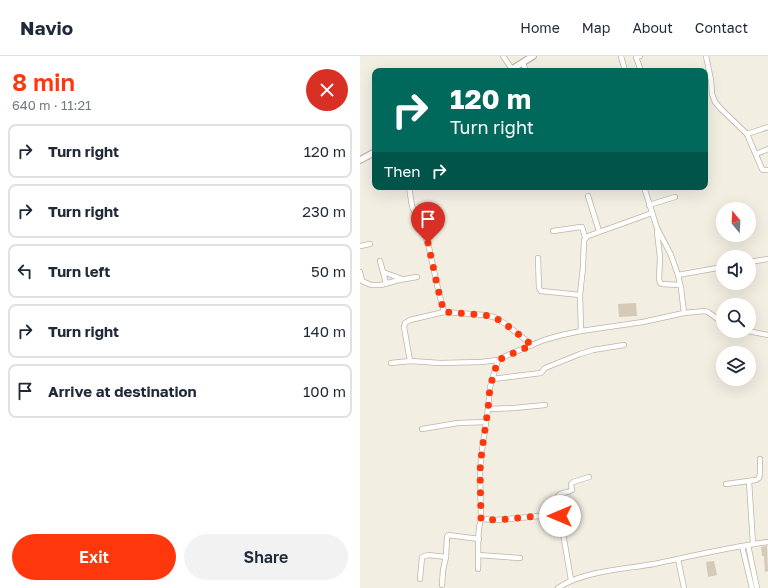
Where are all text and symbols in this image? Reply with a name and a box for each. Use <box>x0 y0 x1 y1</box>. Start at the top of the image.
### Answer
text: Navio <box>20 16 73 39</box>
text: Home <box>520 19 560 36</box>
text: Map <box>582 19 610 36</box>
text: About <box>632 19 673 36</box>
text: Contact <box>695 19 748 36</box>
text: 8 min <box>12 67 75 96</box>
button: close <box>306 69 348 111</box>
text: 120 m <box>450 82 531 115</box>
icon: right <box>384 84 436 136</box>
text: 640 m · 11:21 <box>12 97 91 113</box>
text: Turn right <box>450 116 534 138</box>
icon: right <box>14 140 36 162</box>
text: Turn right <box>48 142 119 160</box>
text: 120 m <box>304 142 346 160</box>
icon: right <box>428 160 450 182</box>
text: Then <box>384 162 420 180</box>
icon: right <box>14 200 36 222</box>
text: Turn right <box>48 202 119 220</box>
text: 230 m <box>302 202 346 220</box>
pin <box>411 202 445 243</box>
north arrow <box>716 202 756 242</box>
map controls <box>716 202 756 386</box>
icon: arrive <box>417 208 439 230</box>
button: sound <box>716 250 756 290</box>
icon: left <box>14 260 36 282</box>
text: Turn left <box>48 262 110 280</box>
text: 50 m <box>311 262 346 280</box>
button: search <box>716 298 756 338</box>
icon: right <box>14 320 36 342</box>
text: Turn right <box>48 322 119 340</box>
text: 140 m <box>303 322 346 340</box>
button: layers <box>716 346 756 386</box>
icon: arrive <box>14 380 36 402</box>
text: Arrive at destination <box>48 382 197 400</box>
text: 100 m <box>303 382 346 400</box>
position arrow <box>539 495 581 537</box>
button: Exit <box>12 534 176 580</box>
button: Share <box>184 534 348 580</box>

